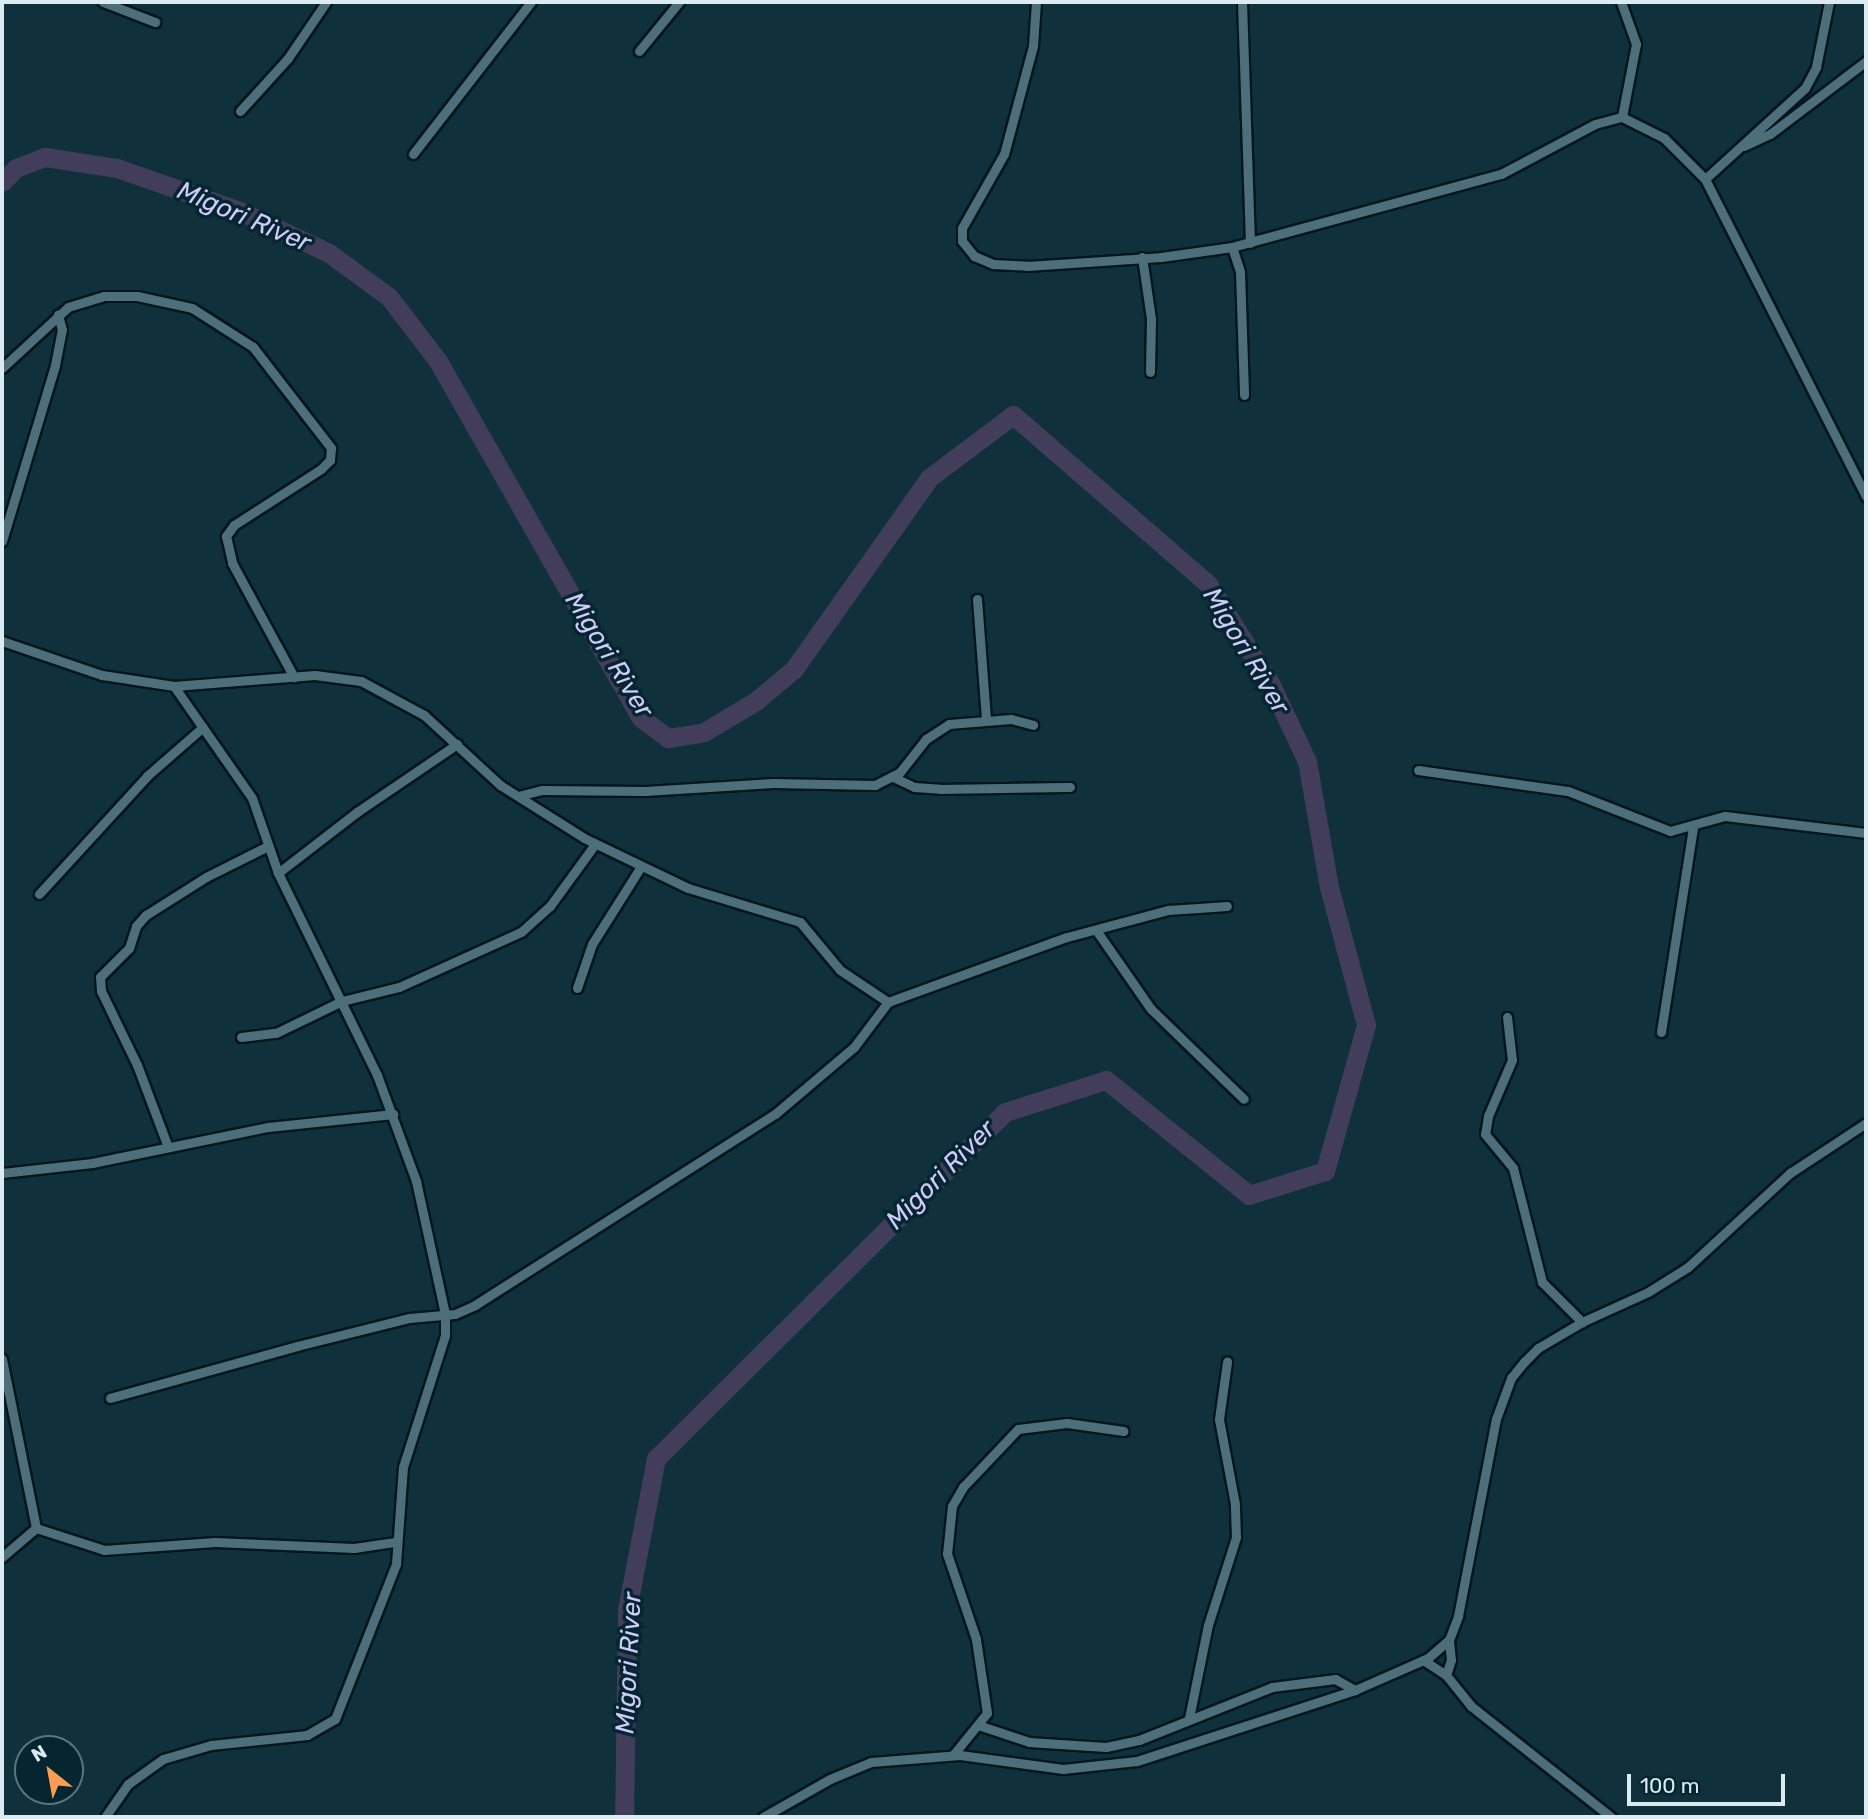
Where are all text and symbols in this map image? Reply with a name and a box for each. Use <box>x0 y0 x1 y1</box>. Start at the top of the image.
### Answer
water label: Migori River <box>173 175 315 259</box>
water label: Migori River <box>1196 582 1296 720</box>
water label: Migori River <box>558 587 660 723</box>
water label: Migori River <box>880 1114 1002 1236</box>
water label: Migori River <box>610 1591 648 1735</box>
north arrow <box>14 1735 84 1805</box>
text: N <box>27 1740 51 1767</box>
scale bar <box>1630 1759 1787 1803</box>
text: 100 m <box>1640 1773 1699 1798</box>

